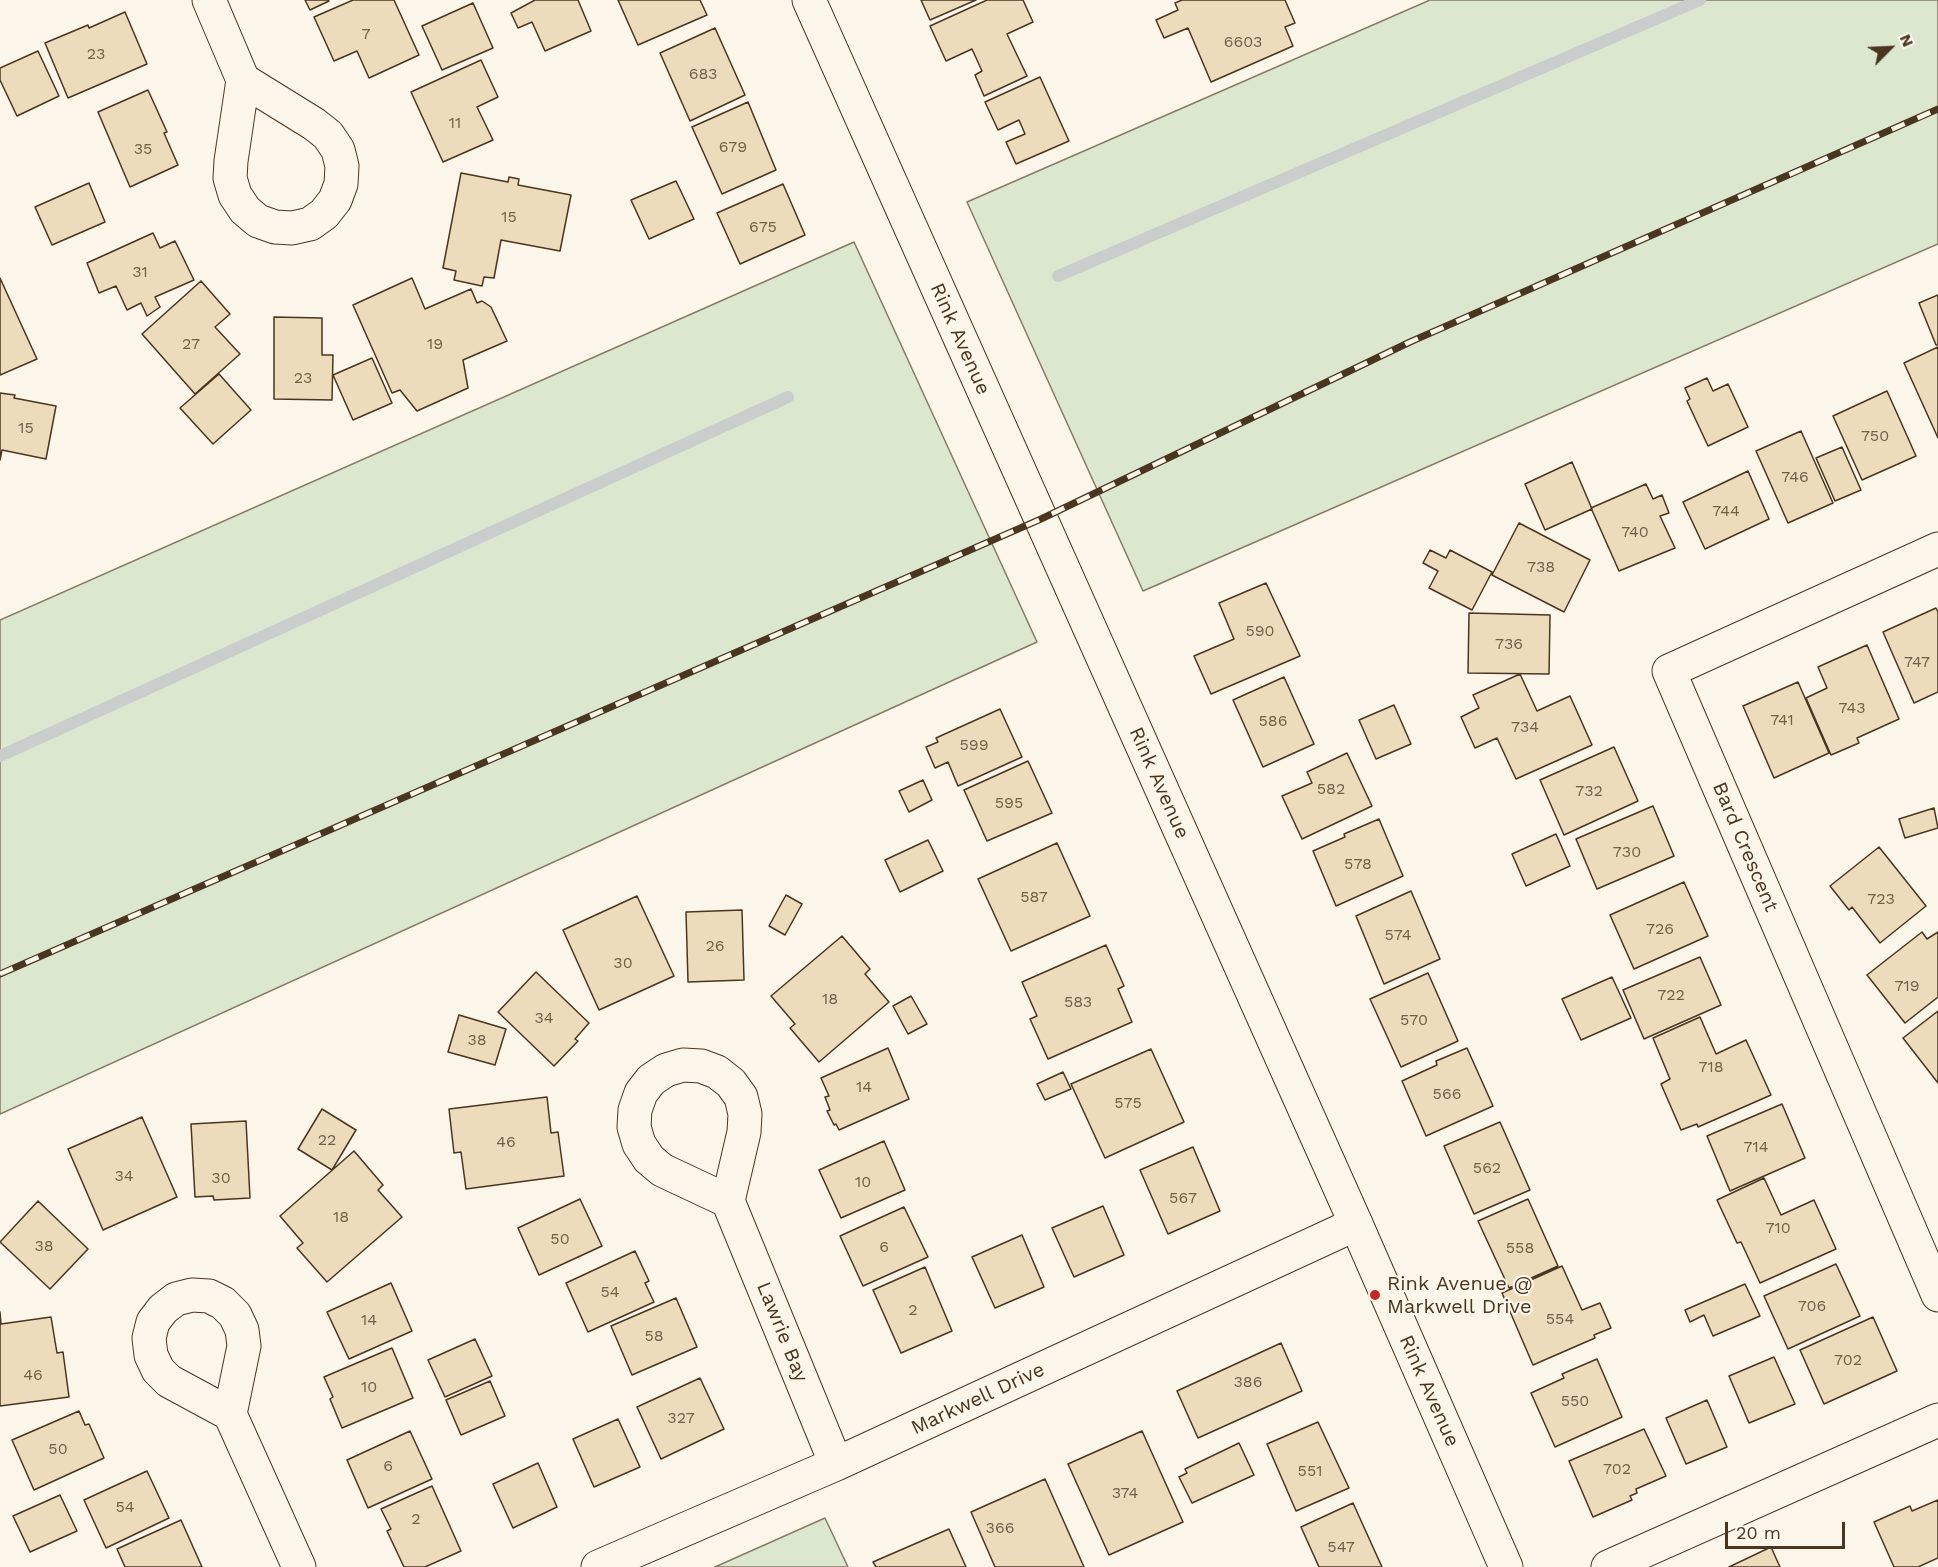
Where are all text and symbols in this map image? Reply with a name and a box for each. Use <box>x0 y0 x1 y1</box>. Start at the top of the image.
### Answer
north arrow <box>1860 18 1920 78</box>
house number: 7 <box>362 24 370 44</box>
text: N <box>1896 31 1918 50</box>
house number: 6603 <box>1224 32 1262 52</box>
house number: 23 <box>87 44 105 64</box>
house number: 683 <box>689 64 717 84</box>
house number: 11 <box>449 113 461 133</box>
house number: 679 <box>719 137 747 157</box>
house number: 35 <box>134 139 152 159</box>
house number: 15 <box>501 207 517 227</box>
house number: 675 <box>749 217 777 237</box>
house number: 31 <box>132 262 148 282</box>
street label: Rink Avenue <box>925 279 995 399</box>
house number: 27 <box>182 334 200 354</box>
house number: 19 <box>427 334 443 354</box>
house number: 23 <box>294 368 312 388</box>
house number: 15 <box>18 418 34 438</box>
house number: 750 <box>1861 426 1889 446</box>
house number: 746 <box>1781 467 1809 487</box>
house number: 744 <box>1712 501 1740 521</box>
house number: 740 <box>1621 522 1649 542</box>
house number: 738 <box>1527 557 1555 577</box>
house number: 590 <box>1245 621 1275 641</box>
house number: 736 <box>1495 634 1523 654</box>
house number: 747 <box>1904 652 1930 672</box>
house number: 743 <box>1838 698 1866 718</box>
house number: 741 <box>1770 710 1794 730</box>
house number: 586 <box>1259 711 1287 731</box>
house number: 734 <box>1511 717 1539 737</box>
street label: Rink Avenue <box>1124 723 1194 843</box>
house number: 599 <box>959 735 989 755</box>
house number: 582 <box>1317 779 1345 799</box>
street label: Bard Crescent <box>1707 779 1783 915</box>
house number: 732 <box>1575 781 1603 801</box>
house number: 595 <box>995 793 1023 813</box>
house number: 730 <box>1613 842 1641 862</box>
house number: 578 <box>1344 854 1372 874</box>
house number: 587 <box>1020 887 1048 907</box>
house number: 723 <box>1867 889 1895 909</box>
house number: 726 <box>1646 919 1674 939</box>
house number: 574 <box>1385 925 1411 945</box>
house number: 26 <box>705 936 725 956</box>
house number: 30 <box>613 953 633 973</box>
house number: 719 <box>1894 976 1920 996</box>
house number: 722 <box>1657 985 1685 1005</box>
house number: 18 <box>822 989 838 1009</box>
house number: 583 <box>1064 992 1092 1012</box>
house number: 34 <box>534 1008 554 1028</box>
house number: 570 <box>1400 1010 1428 1030</box>
house number: 38 <box>467 1030 487 1050</box>
house number: 718 <box>1698 1057 1724 1077</box>
house number: 14 <box>856 1077 872 1097</box>
house number: 566 <box>1433 1084 1461 1104</box>
house number: 575 <box>1114 1093 1142 1113</box>
house number: 22 <box>318 1130 336 1150</box>
house number: 46 <box>496 1132 516 1152</box>
house number: 714 <box>1744 1137 1768 1157</box>
house number: 562 <box>1473 1158 1501 1178</box>
house number: 34 <box>114 1166 134 1186</box>
house number: 30 <box>211 1168 231 1188</box>
house number: 10 <box>855 1172 871 1192</box>
house number: 567 <box>1169 1188 1197 1208</box>
house number: 18 <box>333 1207 349 1227</box>
house number: 710 <box>1765 1218 1791 1238</box>
house number: 50 <box>550 1229 570 1249</box>
house number: 38 <box>34 1236 54 1256</box>
house number: 6 <box>879 1237 889 1257</box>
house number: 558 <box>1506 1238 1534 1258</box>
place label: Rink Avenue @ Markwell Drive <box>1387 1272 1533 1319</box>
street label: Lawrie Bay <box>751 1278 813 1386</box>
house number: 54 <box>600 1282 620 1302</box>
marker: Rink Avenue @ Markwell Drive <box>1368 1288 1382 1302</box>
house number: 706 <box>1798 1296 1826 1316</box>
house number: 2 <box>908 1300 918 1320</box>
house number: 554 <box>1546 1309 1574 1329</box>
house number: 14 <box>361 1310 377 1330</box>
house number: 58 <box>644 1326 664 1346</box>
street label: Rink Avenue <box>1394 1331 1464 1451</box>
house number: 702 <box>1834 1350 1862 1370</box>
street label: Markwell Drive <box>907 1358 1049 1440</box>
house number: 46 <box>23 1365 43 1385</box>
house number: 386 <box>1234 1372 1262 1392</box>
house number: 10 <box>361 1377 377 1397</box>
house number: 550 <box>1561 1391 1589 1411</box>
house number: 327 <box>667 1408 695 1428</box>
house number: 50 <box>48 1439 68 1459</box>
house number: 6 <box>383 1456 393 1476</box>
house number: 702 <box>1603 1459 1631 1479</box>
house number: 551 <box>1298 1461 1322 1481</box>
house number: 374 <box>1112 1483 1138 1503</box>
house number: 54 <box>115 1497 135 1517</box>
house number: 2 <box>411 1509 421 1529</box>
scale bar <box>1728 1510 1848 1548</box>
house number: 366 <box>986 1518 1014 1538</box>
text: 20 m <box>1736 1522 1781 1543</box>
house number: 547 <box>1327 1537 1355 1557</box>

